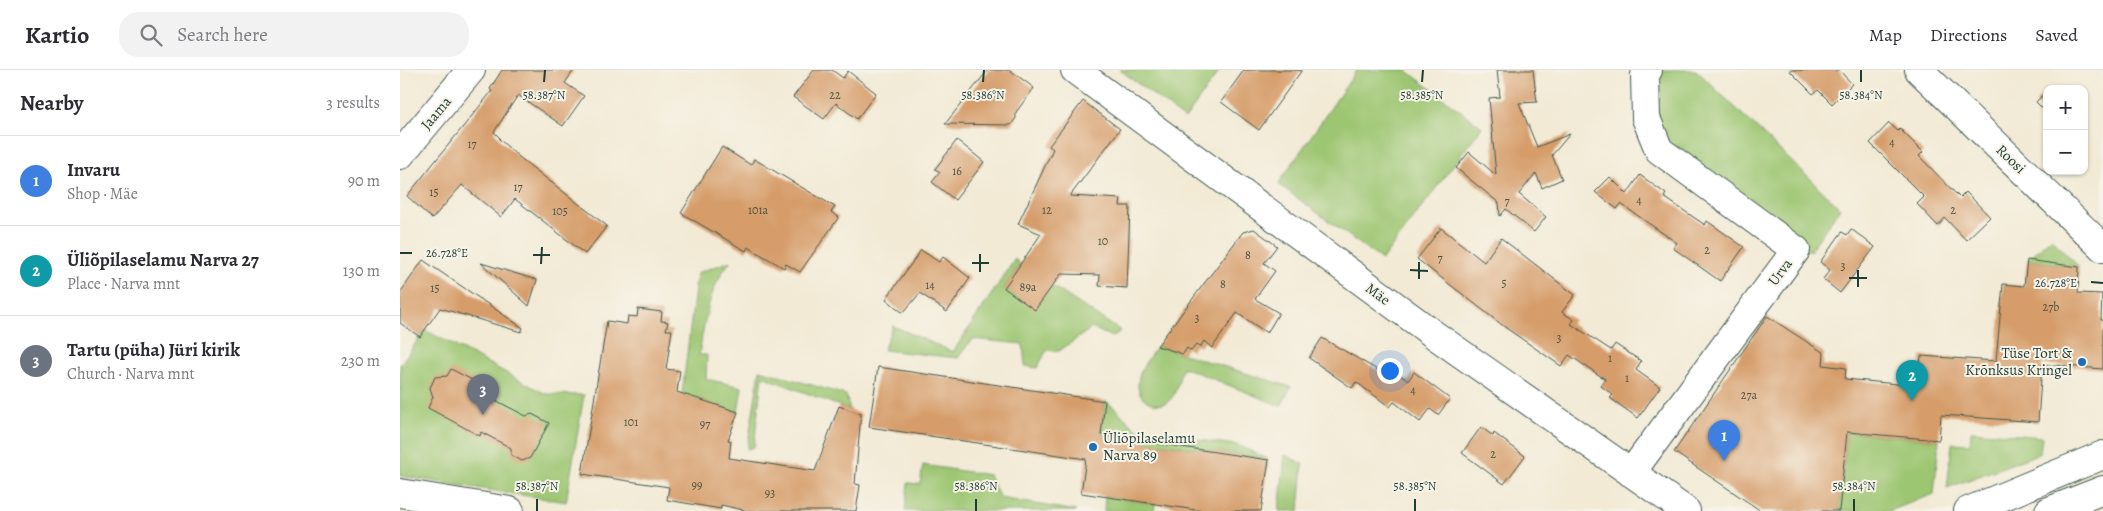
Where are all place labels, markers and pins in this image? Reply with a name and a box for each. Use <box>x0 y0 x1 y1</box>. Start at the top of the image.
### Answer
place label: Tüse Tort & Krõnksus Kringel <box>1965 343 2072 380</box>
marker: Tüse Tort & Krõnksus Kringel <box>2076 356 2088 368</box>
pin: 2 <box>1896 360 1928 401</box>
pin: 3 <box>467 374 499 415</box>
pin: 1 <box>1708 420 1740 461</box>
place label: Üliõpilaselamu Narva 89 <box>1103 428 1196 465</box>
marker: Üliõpilaselamu Narva 89 <box>1087 441 1099 453</box>

